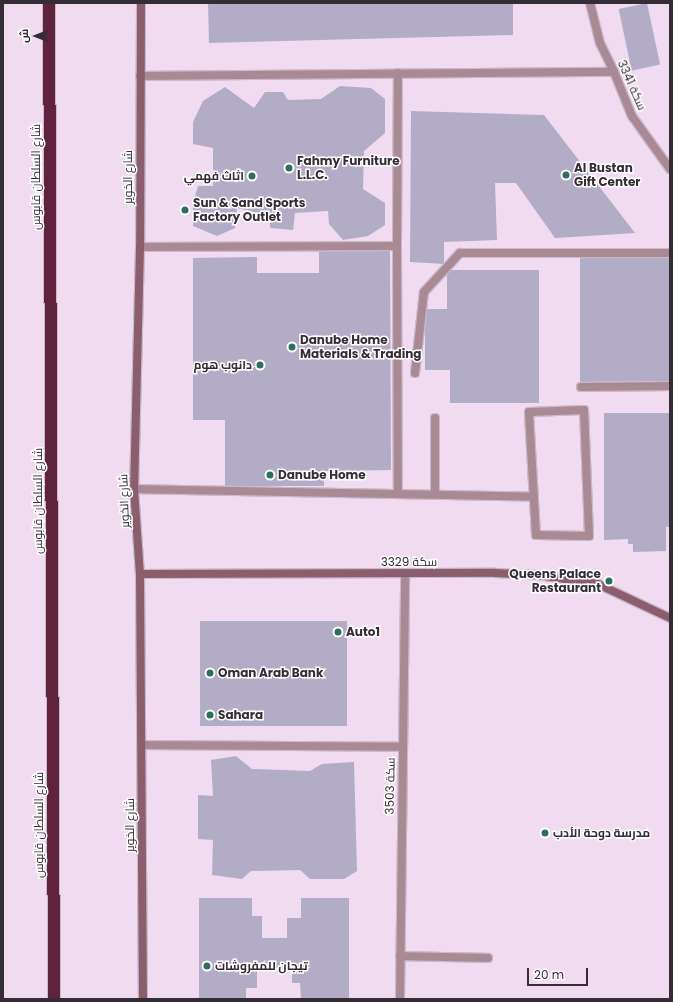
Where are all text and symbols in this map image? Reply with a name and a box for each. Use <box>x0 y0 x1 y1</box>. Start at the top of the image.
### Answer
north arrow <box>16 16 56 56</box>
text: ش <box>16 29 32 43</box>
street label: سكة 3341 <box>615 58 649 112</box>
street label: شارع السلطان قابوس <box>29 124 43 230</box>
street label: شارع الخوير <box>121 150 135 204</box>
place label: Fahmy Furniture L.L.C. <box>297 154 400 182</box>
place label: Al Bustan Gift Center <box>574 161 640 189</box>
marker: Fahmy Furniture L.L.C. <box>284 163 294 173</box>
place label: اثاث فهمي <box>184 169 244 183</box>
marker: Al Bustan Gift Center <box>561 170 571 180</box>
marker: اثاث فهمي <box>247 171 257 181</box>
place label: Sun & Sand Sports Factory Outlet <box>193 196 305 224</box>
marker: Sun & Sand Sports Factory Outlet <box>180 205 190 215</box>
place label: Danube Home Materials & Trading <box>300 333 421 361</box>
marker: Danube Home Materials & Trading <box>287 342 297 352</box>
place label: دانوب هوم <box>193 358 252 372</box>
marker: دانوب هوم <box>255 360 265 370</box>
street label: شارع السلطان قابوس <box>31 448 45 554</box>
place label: Danube Home <box>278 468 366 482</box>
marker: Danube Home <box>265 470 275 480</box>
street label: شارع الخوير <box>116 474 132 528</box>
street label: سكة 3329 <box>381 555 437 569</box>
place label: Queens Palace Restaurant <box>509 567 601 595</box>
marker: Queens Palace Restaurant <box>604 576 614 586</box>
place label: Auto1 <box>346 625 380 639</box>
marker: Auto1 <box>333 627 343 637</box>
place label: Oman Arab Bank <box>218 666 323 680</box>
marker: Oman Arab Bank <box>205 668 215 678</box>
place label: Sahara <box>218 708 263 722</box>
marker: Sahara <box>205 710 215 720</box>
street label: سكة 3503 <box>382 757 398 815</box>
street label: شارع السلطان قابوس <box>32 772 46 878</box>
street label: شارع الخوير <box>123 798 137 852</box>
place label: مدرسة دوحة الأدب <box>553 826 650 840</box>
marker: مدرسة دوحة الأدب <box>540 828 550 838</box>
place label: تيجان للمفروشات <box>215 959 308 973</box>
scale bar <box>529 960 590 986</box>
marker: تيجان للمفروشات <box>202 961 212 971</box>
text: 20 m <box>534 966 564 983</box>

